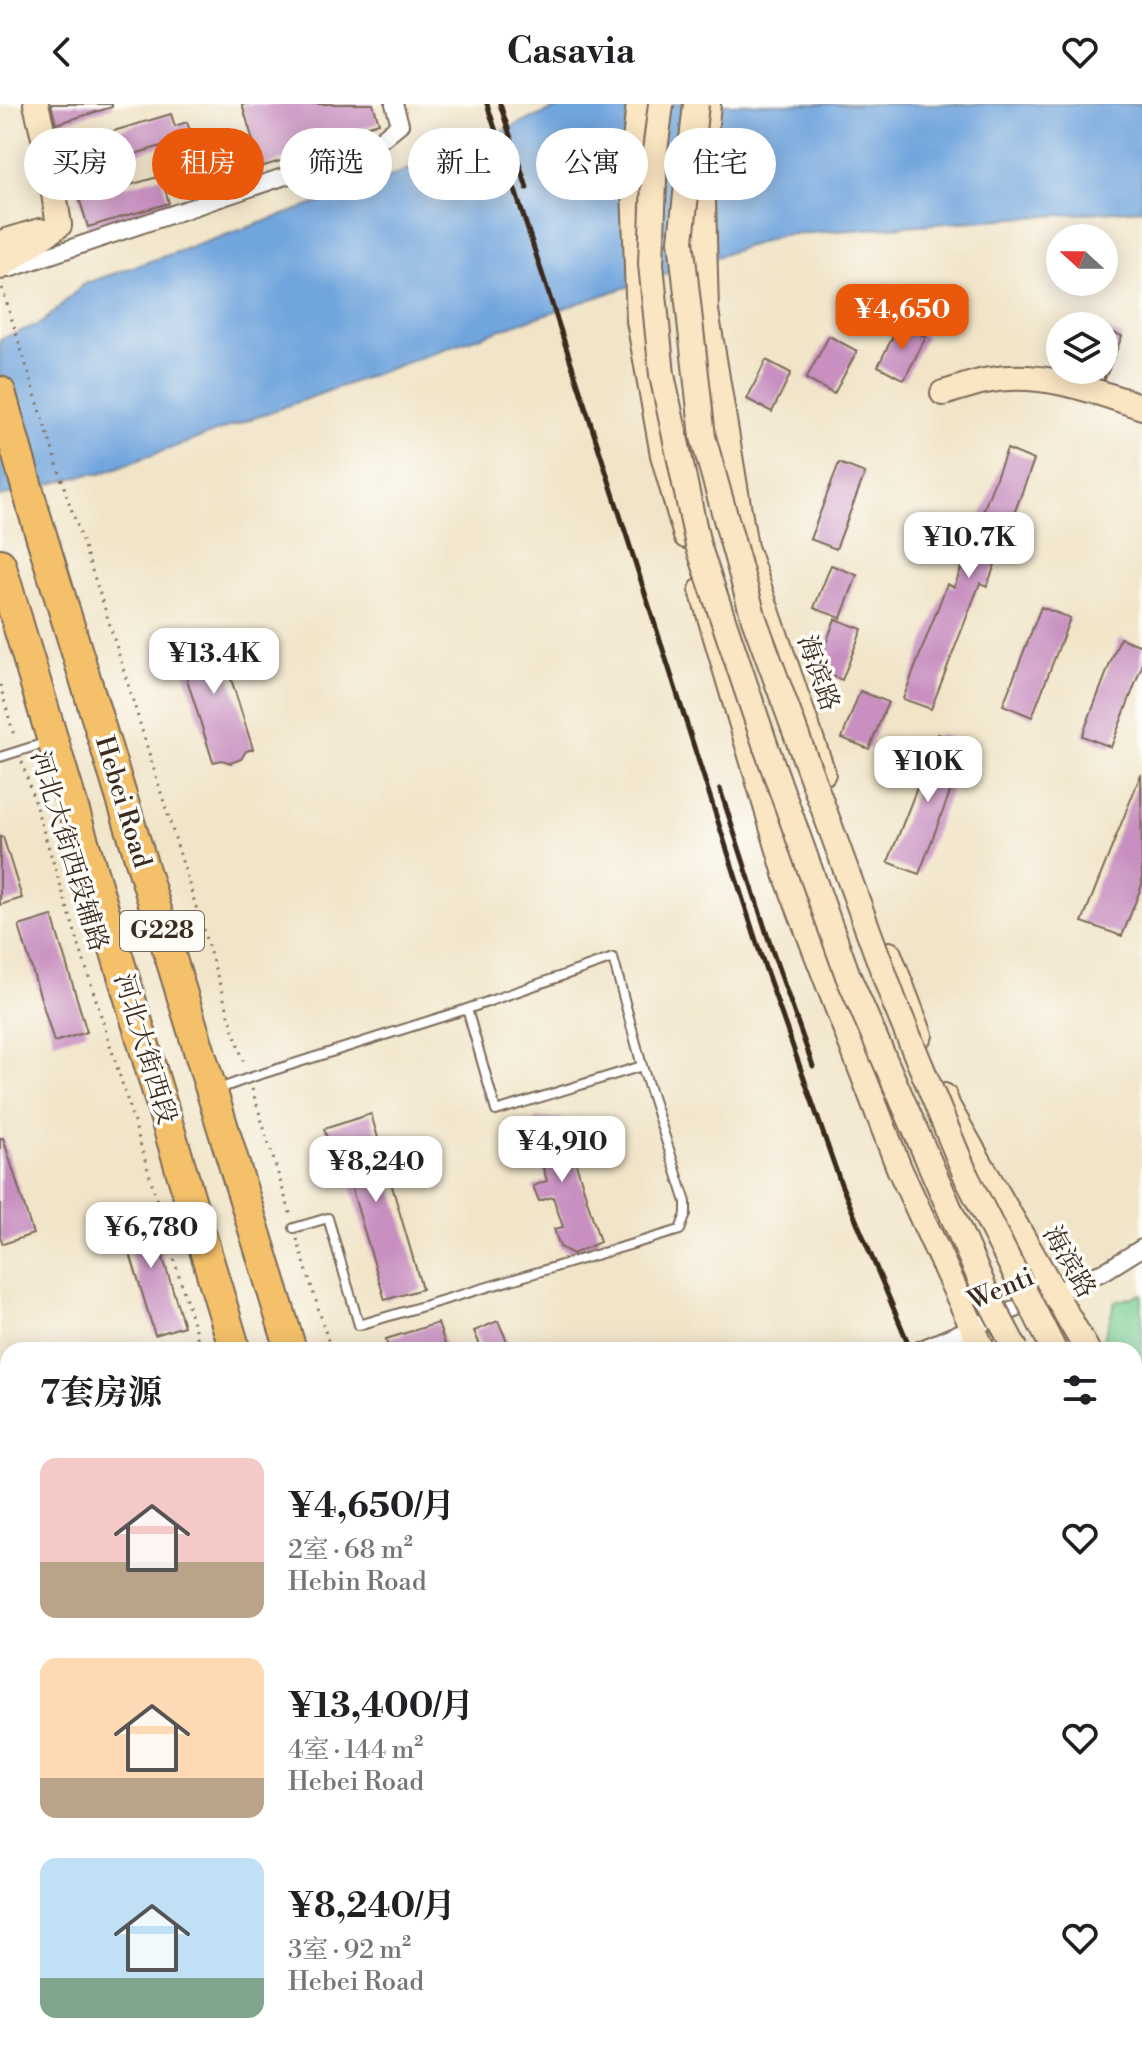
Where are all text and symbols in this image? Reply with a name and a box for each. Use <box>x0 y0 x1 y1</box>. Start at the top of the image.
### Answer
icon: back <box>40 30 84 74</box>
text: Casavia <box>507 30 635 75</box>
icon: heart <box>1058 30 1102 74</box>
chip: 买房 <box>24 128 136 200</box>
chip: 租房 <box>152 128 264 200</box>
chip: 筛选 <box>280 128 392 200</box>
chip: 新上 <box>408 128 520 200</box>
chip: 公寓 <box>536 128 648 200</box>
chip: 住宅 <box>664 128 776 200</box>
north arrow <box>1046 224 1118 296</box>
map controls <box>1046 224 1118 384</box>
pin: ¥4,650 <box>837 284 967 352</box>
text: ¥4,650 <box>854 294 950 326</box>
button: layers <box>1046 312 1118 384</box>
pin: ¥10.7K <box>904 512 1034 580</box>
text: ¥10.7K <box>922 522 1016 554</box>
pin: ¥13.4K <box>149 628 279 696</box>
street label: 海滨路 <box>790 631 846 715</box>
text: ¥13.4K <box>167 638 261 670</box>
street label: Hebei Road <box>88 732 158 872</box>
pin: ¥10K <box>881 736 975 804</box>
text: ¥10K <box>892 746 964 778</box>
street label: 河北大街西段辅路 <box>23 747 115 955</box>
road number: G228 <box>120 911 204 951</box>
street label: 河北大街西段 <box>107 970 183 1128</box>
pin: ¥4,910 <box>497 1116 627 1184</box>
text: ¥4,910 <box>516 1126 608 1158</box>
pin: ¥8,240 <box>311 1136 441 1204</box>
text: ¥8,240 <box>327 1146 425 1178</box>
pin: ¥6,780 <box>86 1202 216 1270</box>
text: ¥6,780 <box>104 1212 198 1244</box>
street label: 海滨路 <box>1036 1220 1102 1304</box>
street label: Wenti <box>962 1261 1039 1317</box>
icon: filters <box>1058 1368 1102 1412</box>
text: 7套房源 <box>40 1373 162 1415</box>
text: ¥4,650/月 <box>288 1486 455 1528</box>
icon: home <box>104 1490 200 1586</box>
icon: heart <box>1058 1516 1102 1560</box>
text: 2室 · 68 m² <box>288 1534 413 1566</box>
text: Hebin Road <box>288 1566 427 1598</box>
text: ¥13,400/月 <box>288 1686 474 1728</box>
icon: home <box>104 1690 200 1786</box>
icon: heart <box>1058 1716 1102 1760</box>
text: 4室 · 144 m² <box>288 1734 423 1766</box>
text: Hebei Road <box>288 1766 424 1798</box>
text: ¥8,240/月 <box>288 1886 456 1928</box>
icon: home <box>104 1890 200 1986</box>
icon: heart <box>1058 1916 1102 1960</box>
text: 3室 · 92 m² <box>288 1934 411 1966</box>
text: Hebei Road <box>288 1966 424 1998</box>

